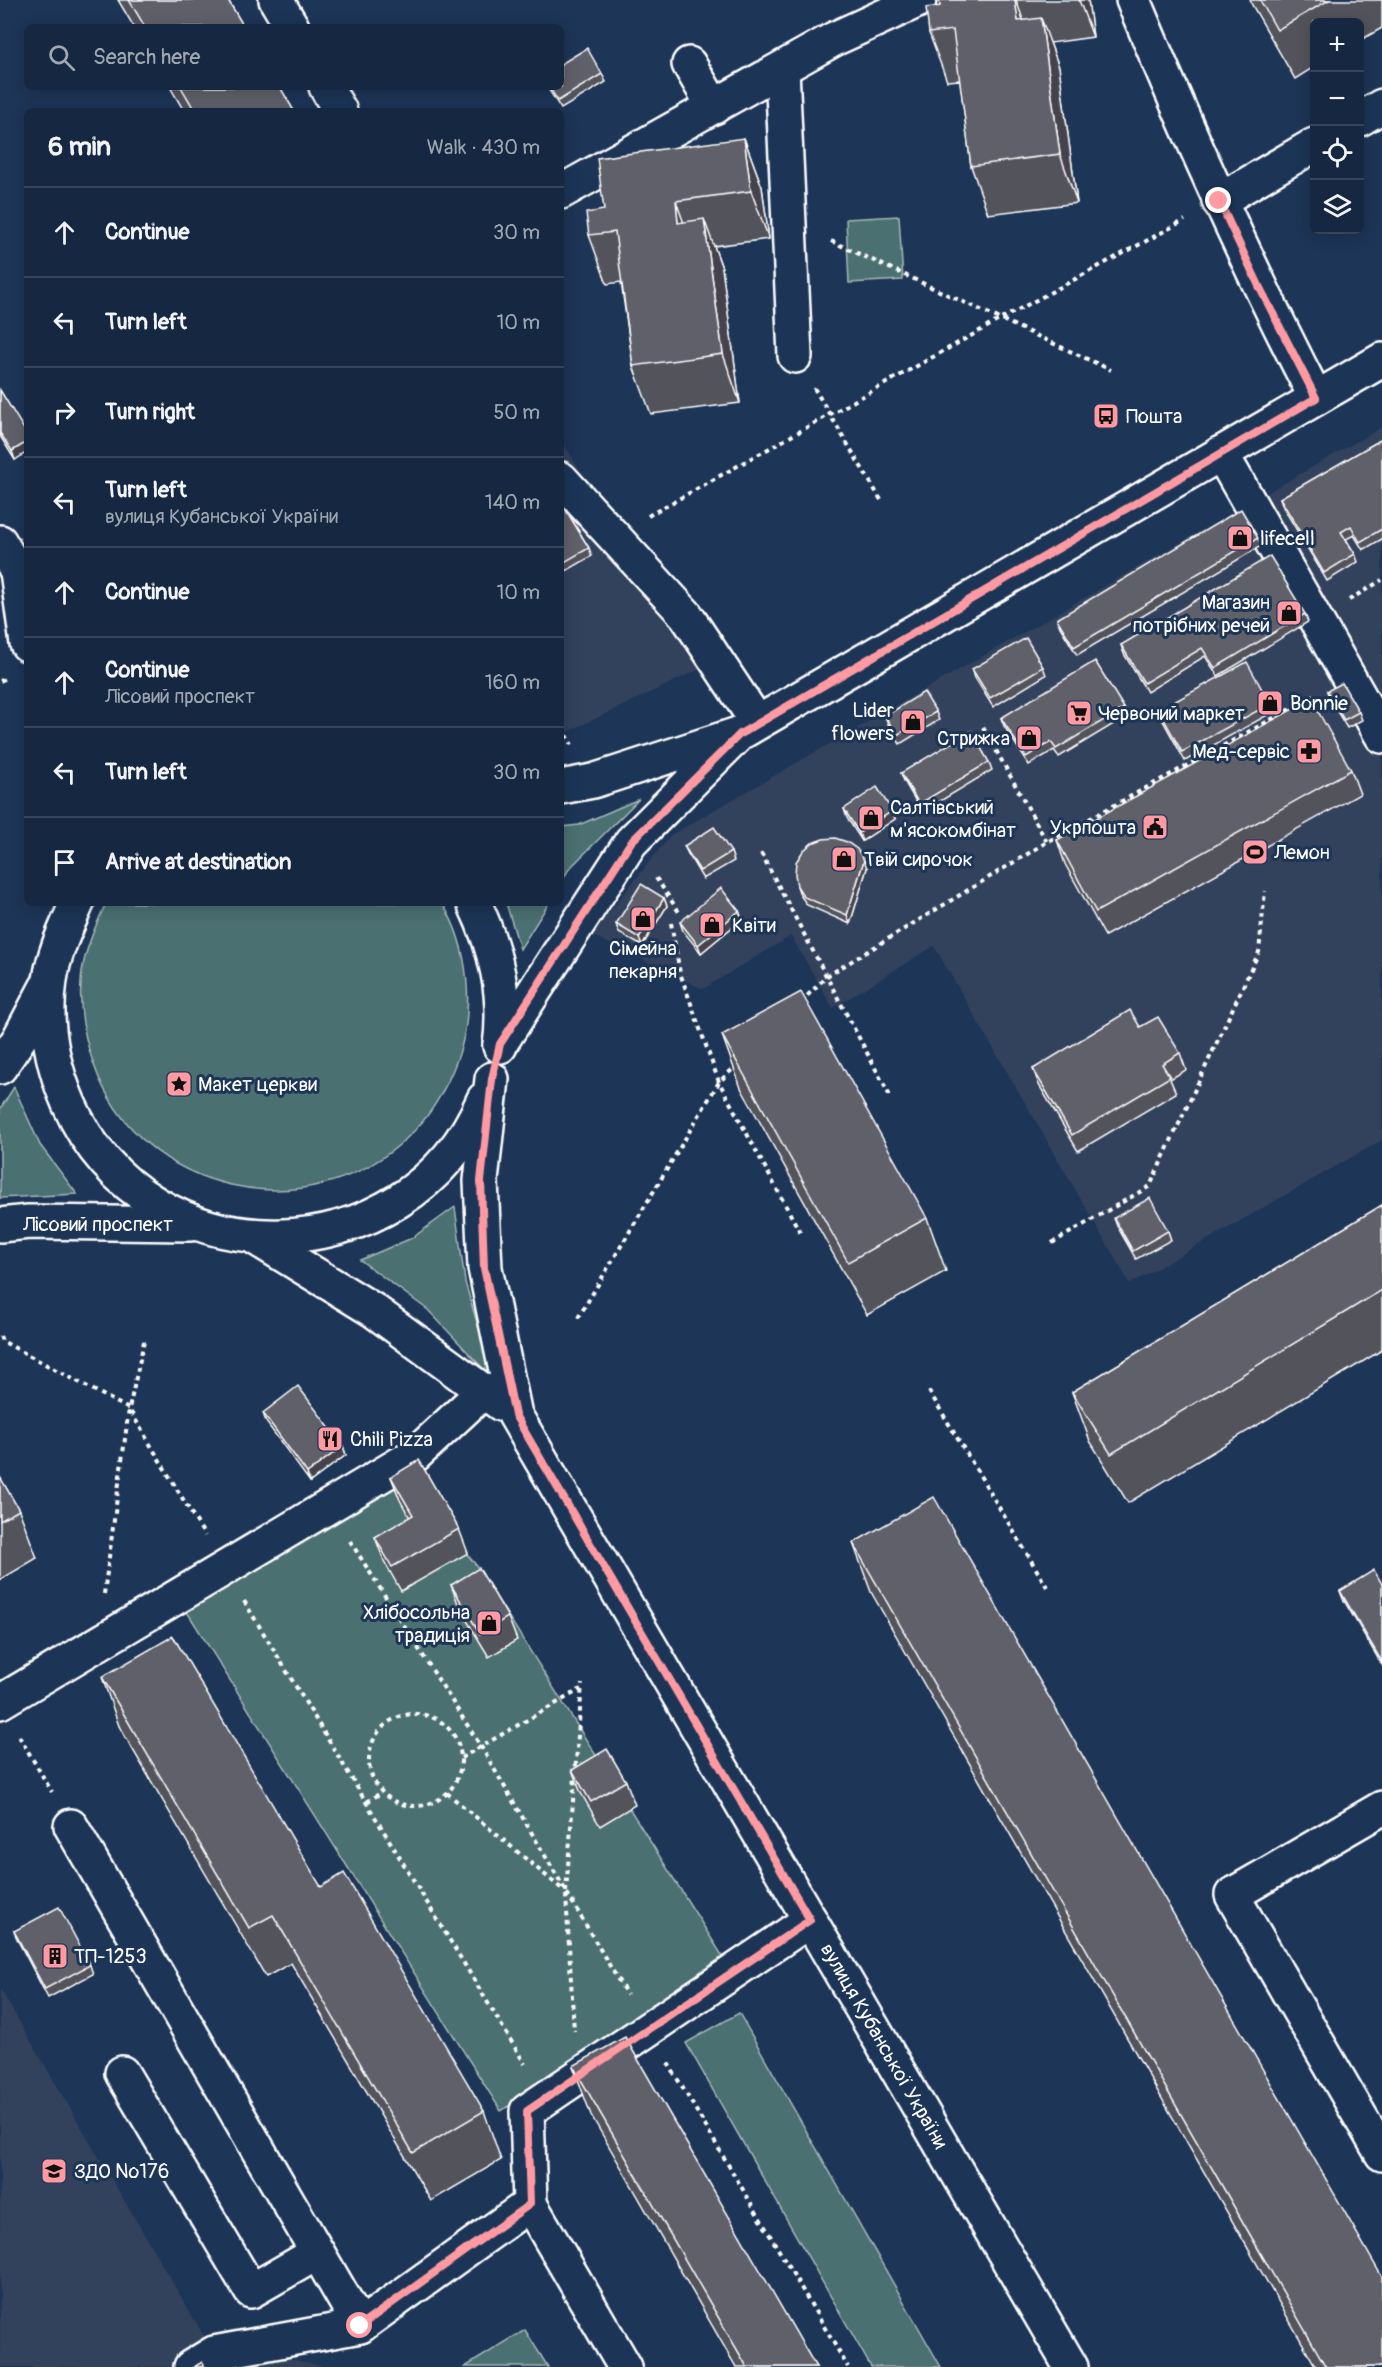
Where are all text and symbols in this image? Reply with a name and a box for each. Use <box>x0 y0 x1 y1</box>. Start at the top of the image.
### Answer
map controls <box>1310 18 1364 234</box>
button: + <box>1310 18 1364 72</box>
search box <box>24 24 564 90</box>
icon: search <box>45 41 78 74</box>
text: Search here <box>93 43 200 71</box>
button: − <box>1310 72 1364 126</box>
button: locate <box>1310 126 1364 180</box>
text: 6 min <box>48 131 111 163</box>
text: Walk · 430 m <box>427 135 540 160</box>
button: layers <box>1310 180 1364 234</box>
route end <box>1205 187 1231 213</box>
icon: ahead <box>48 216 81 249</box>
text: Continue <box>105 218 189 246</box>
text: 30 m <box>493 220 540 245</box>
icon: left <box>48 306 81 339</box>
text: Turn left <box>105 308 187 336</box>
text: 10 m <box>496 310 540 335</box>
icon: right <box>48 396 81 429</box>
text: Turn right <box>105 398 195 426</box>
text: 50 m <box>493 400 540 425</box>
bus stop icon: Пошта <box>1091 401 1121 431</box>
place label: Пошта <box>1126 404 1182 429</box>
text: Turn left <box>105 476 187 504</box>
icon: left <box>48 486 81 519</box>
text: 140 m <box>485 490 540 515</box>
text: вулиця Кубанської України <box>105 504 338 529</box>
shop icon: lifecell <box>1225 523 1255 553</box>
place label: lifecell <box>1260 526 1315 551</box>
icon: ahead <box>48 576 81 609</box>
text: Continue <box>105 578 189 606</box>
text: 10 m <box>496 580 540 605</box>
place label: Магазин потрібних речей <box>1133 590 1270 638</box>
shop icon: Магазин потрібних речей <box>1274 598 1304 628</box>
text: Continue <box>105 656 189 684</box>
icon: ahead <box>48 666 81 699</box>
text: 160 m <box>485 670 540 695</box>
text: Лісовий проспект <box>105 684 255 709</box>
shop icon: Bonnie <box>1255 688 1285 718</box>
place label: Bonnie <box>1290 691 1348 716</box>
place label: Lider flowers <box>831 698 894 746</box>
supermarket icon: Червоний маркет <box>1064 698 1094 728</box>
place label: Червоний маркет <box>1098 701 1245 726</box>
shop icon: Lider flowers <box>898 707 928 737</box>
shop icon: Стрижка <box>1014 723 1044 753</box>
place label: Стрижка <box>937 726 1010 751</box>
pharmacy icon: Мед-сервіс <box>1294 736 1324 766</box>
place label: Мед-сервіс <box>1192 739 1290 764</box>
icon: left <box>48 756 81 789</box>
text: Turn left <box>105 758 187 786</box>
text: 30 m <box>493 760 540 785</box>
place label: Салтівський м'ясокомбінат <box>890 795 1016 843</box>
shop icon: Салтівський м'ясокомбінат <box>856 803 886 833</box>
public building icon: Укрпошта <box>1140 812 1170 842</box>
place label: Укрпошта <box>1050 815 1136 840</box>
sports icon: Лемон <box>1240 837 1270 867</box>
place label: Лемон <box>1273 840 1330 865</box>
shop icon: Твій сирочок <box>829 844 859 874</box>
icon: arrive <box>48 846 81 879</box>
place label: Твій сирочок <box>864 847 973 872</box>
text: Arrive at destination <box>105 848 291 876</box>
shop icon: Сімейна пекарня <box>628 904 658 934</box>
shop icon: Квіти <box>697 910 727 940</box>
place label: Квіти <box>732 913 776 938</box>
place label: Сімейна пекарня <box>609 936 677 984</box>
place icon: Макет церкви <box>164 1069 194 1099</box>
place label: Макет церкви <box>198 1072 317 1097</box>
street label: Лісовий проспект <box>22 1212 173 1237</box>
restaurant icon: Chili Pizza <box>315 1424 345 1454</box>
place label: Chili Pizza <box>350 1427 433 1452</box>
place label: Хлібосольна традиція <box>363 1600 470 1648</box>
shop icon: Хлібосольна традиція <box>474 1608 504 1638</box>
street label: вулиця Кубанської України <box>815 1939 953 2153</box>
building icon: ТП-1253 <box>40 1941 70 1971</box>
place label: ТП-1253 <box>74 1944 147 1969</box>
school or university icon: ЗДО №176 <box>39 2156 69 2186</box>
place label: ЗДО №176 <box>74 2159 169 2184</box>
route start <box>346 2312 372 2338</box>

